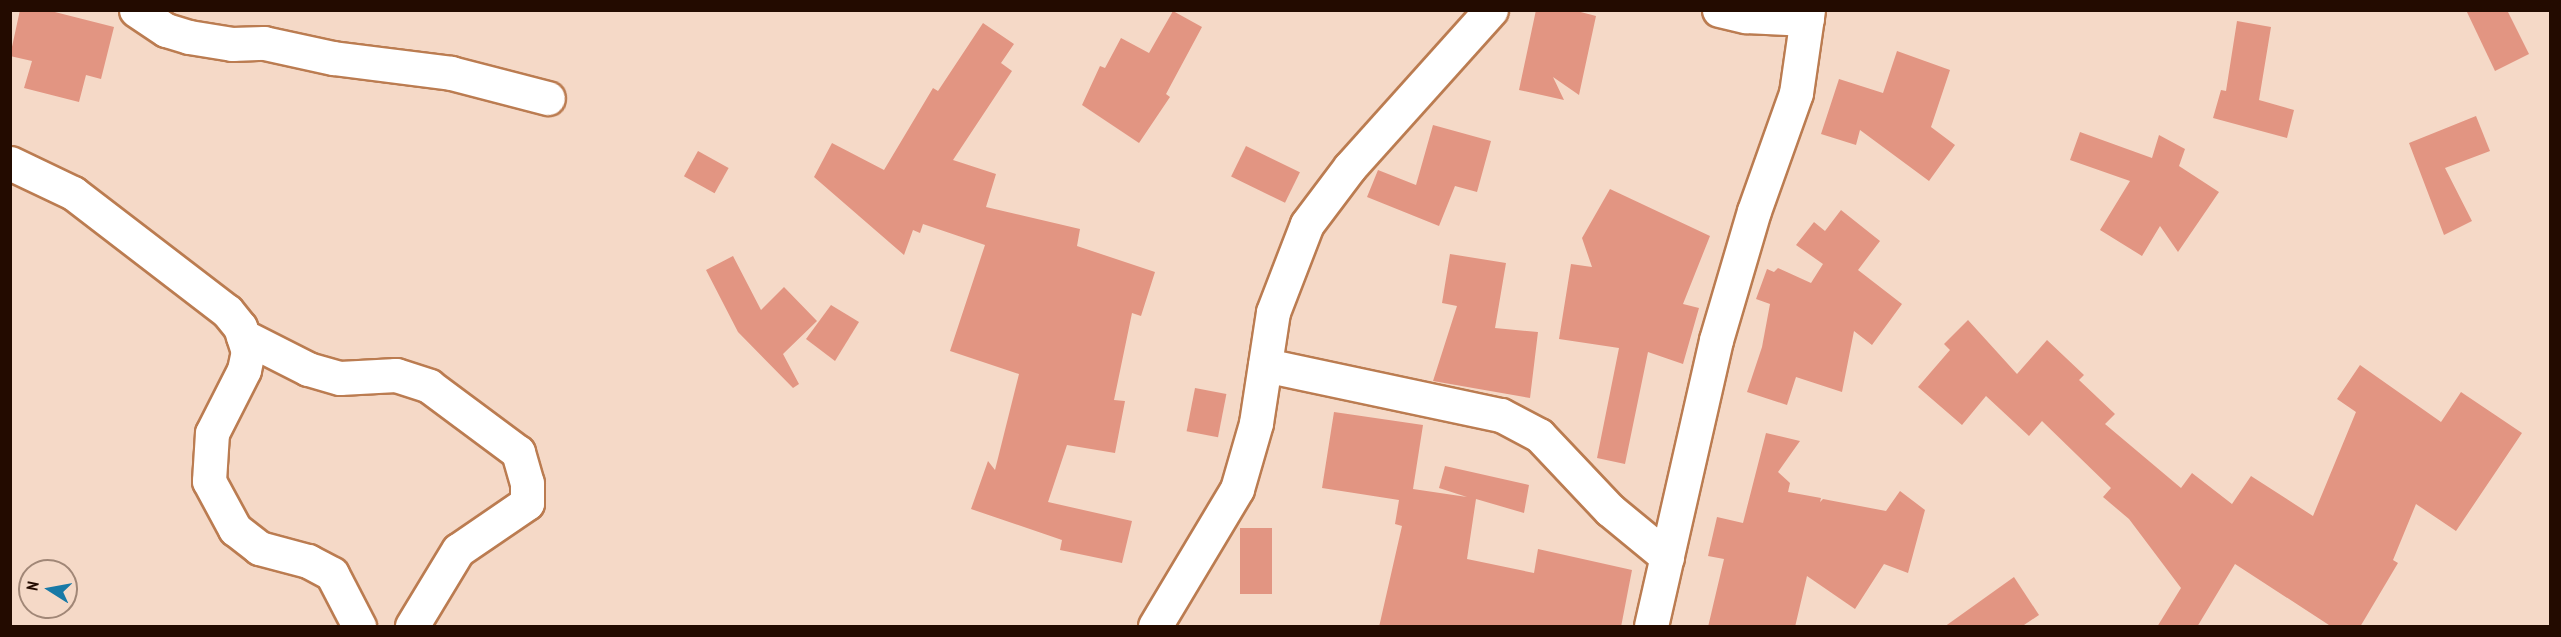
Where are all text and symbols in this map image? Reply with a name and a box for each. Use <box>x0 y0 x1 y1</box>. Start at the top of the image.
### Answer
north arrow <box>18 559 78 619</box>
text: N <box>22 580 43 592</box>

